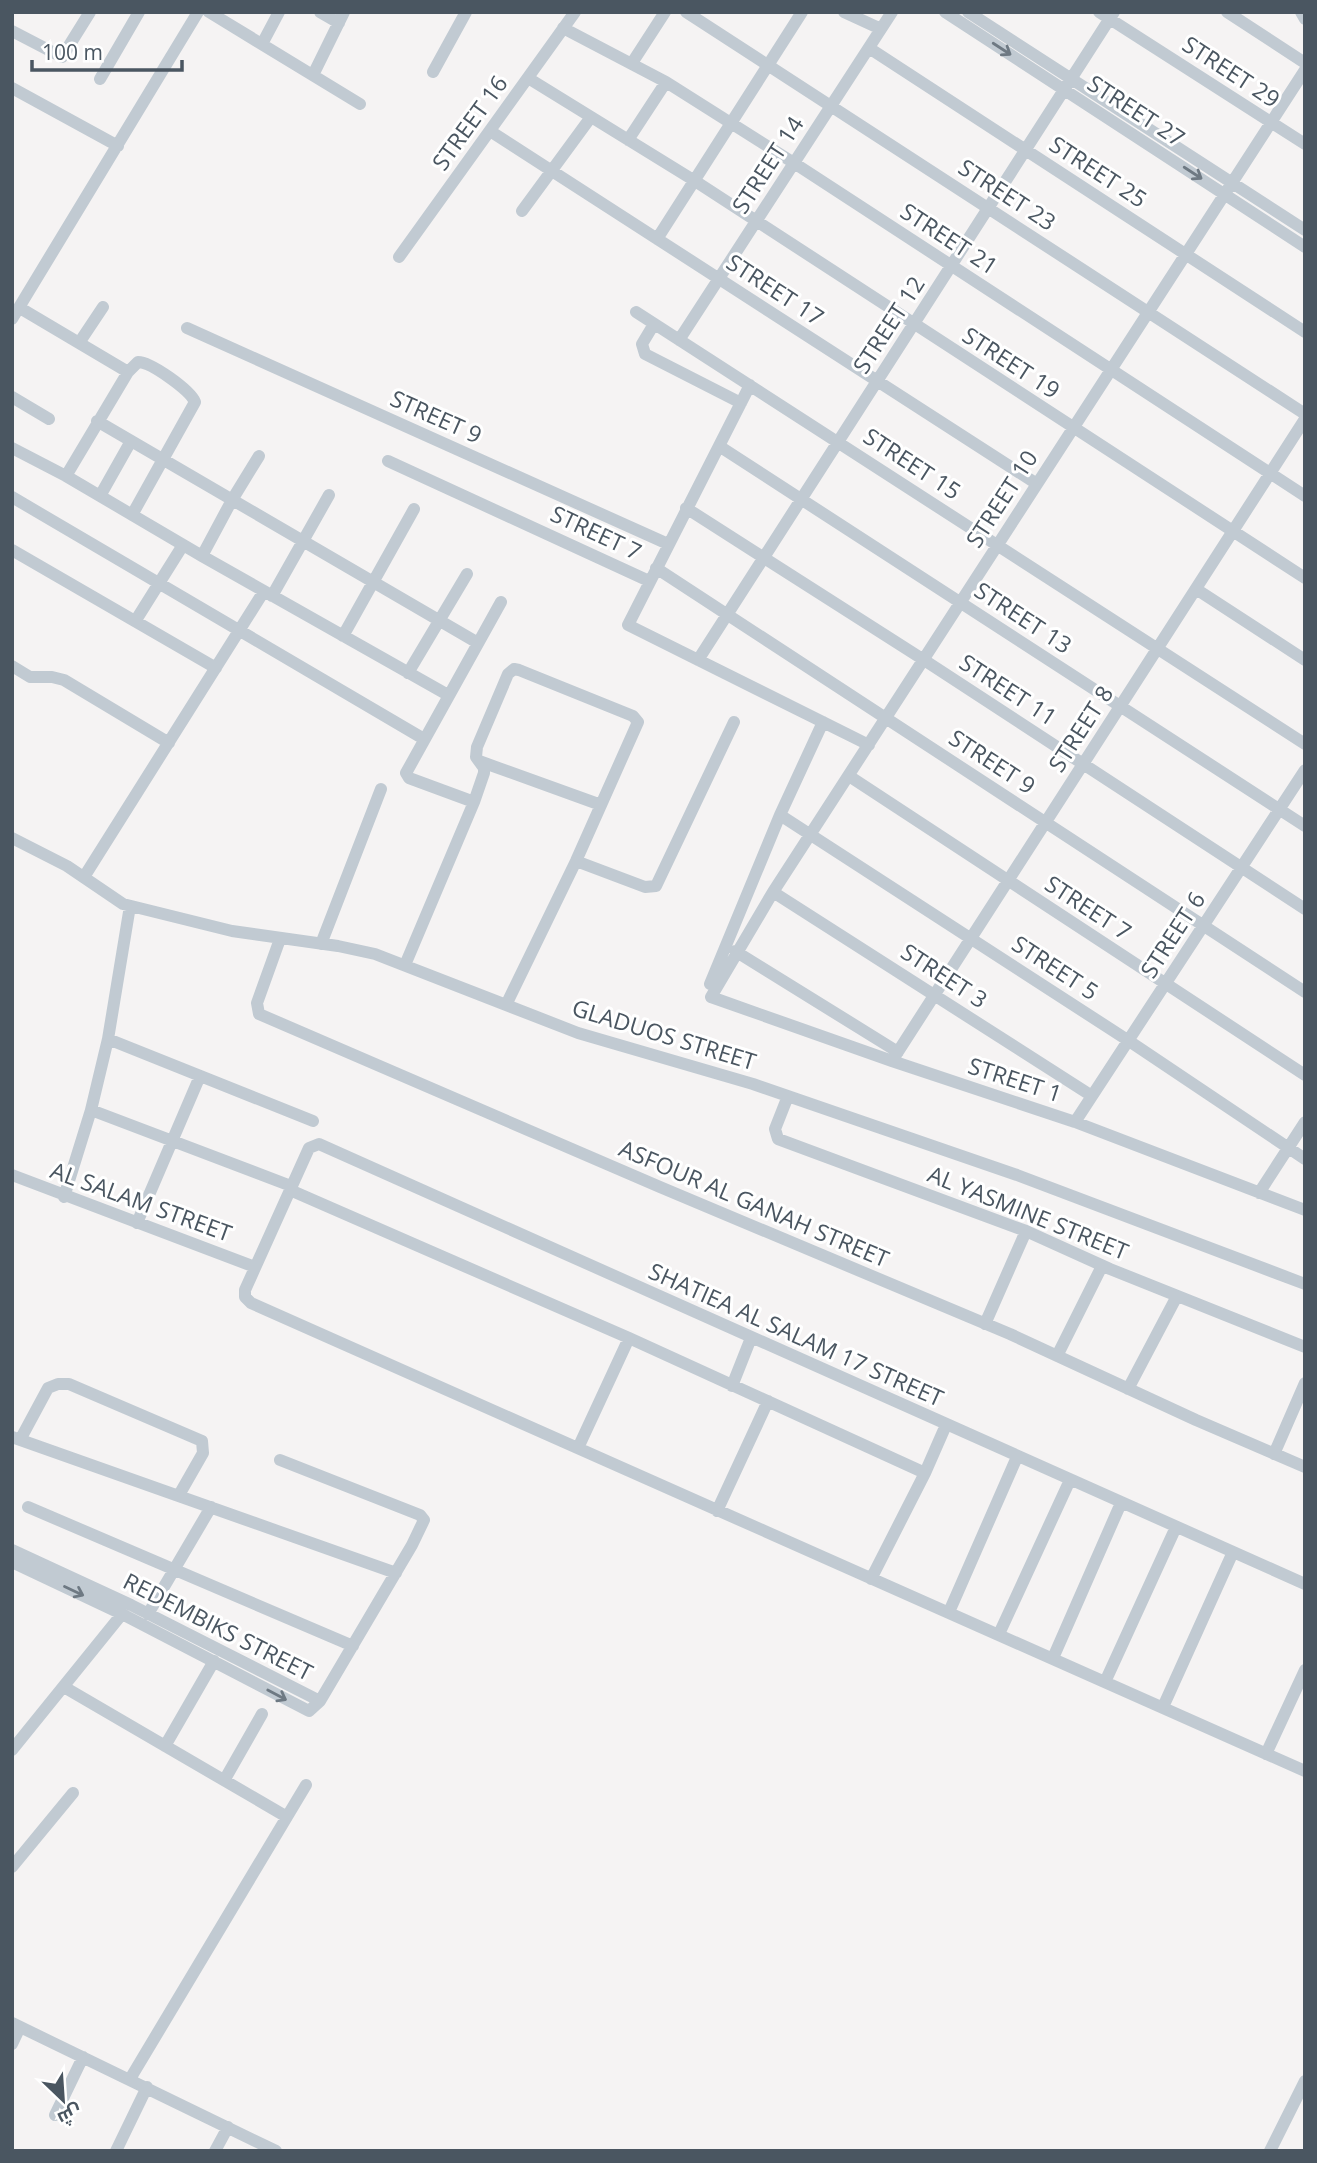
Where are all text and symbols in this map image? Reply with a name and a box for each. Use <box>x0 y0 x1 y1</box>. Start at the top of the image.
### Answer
scale bar <box>32 28 182 72</box>
street label: STREET 29 <box>1177 28 1286 115</box>
text: 100 m <box>42 38 103 66</box>
one-way arrow <box>992 42 1011 57</box>
street label: STREET 27 <box>1082 67 1191 154</box>
street label: STREET 16 <box>424 69 514 176</box>
street label: STREET 14 <box>724 110 811 219</box>
street label: STREET 25 <box>1044 128 1153 215</box>
street label: STREET 23 <box>953 151 1062 238</box>
one-way arrow <box>1183 166 1202 180</box>
street label: STREET 21 <box>895 195 1004 282</box>
street label: STREET 17 <box>721 246 830 333</box>
street label: STREET 12 <box>845 270 932 379</box>
street label: STREET 19 <box>957 319 1066 406</box>
street label: STREET 9 <box>386 382 487 450</box>
street label: STREET 15 <box>858 420 967 507</box>
street label: STREET 10 <box>958 444 1045 553</box>
street label: STREET 7 <box>546 497 647 567</box>
street label: STREET 13 <box>969 574 1078 661</box>
street label: STREET 11 <box>954 646 1063 733</box>
street label: STREET 8 <box>1040 679 1120 778</box>
street label: STREET 9 <box>943 721 1042 801</box>
street label: STREET 7 <box>1039 867 1138 947</box>
street label: STREET 6 <box>1132 885 1212 984</box>
street label: STREET 5 <box>1006 927 1105 1007</box>
street label: STREET 3 <box>895 935 994 1015</box>
street label: GLADUOS STREET <box>568 991 761 1077</box>
street label: STREET 1 <box>964 1049 1066 1109</box>
street label: ASFOUR AL GANAH STREET <box>615 1132 894 1275</box>
street label: AL SALAM STREET <box>46 1153 237 1249</box>
street label: AL YASMINE STREET <box>923 1157 1134 1267</box>
street label: SHATIEA AL SALAM 17 STREET <box>644 1255 949 1414</box>
street label: REDEMBIKS STREET <box>118 1564 319 1688</box>
one-way arrow <box>63 1585 84 1598</box>
one-way arrow <box>266 1688 286 1702</box>
north arrow <box>28 2065 98 2135</box>
text: ش <box>54 2098 87 2132</box>

